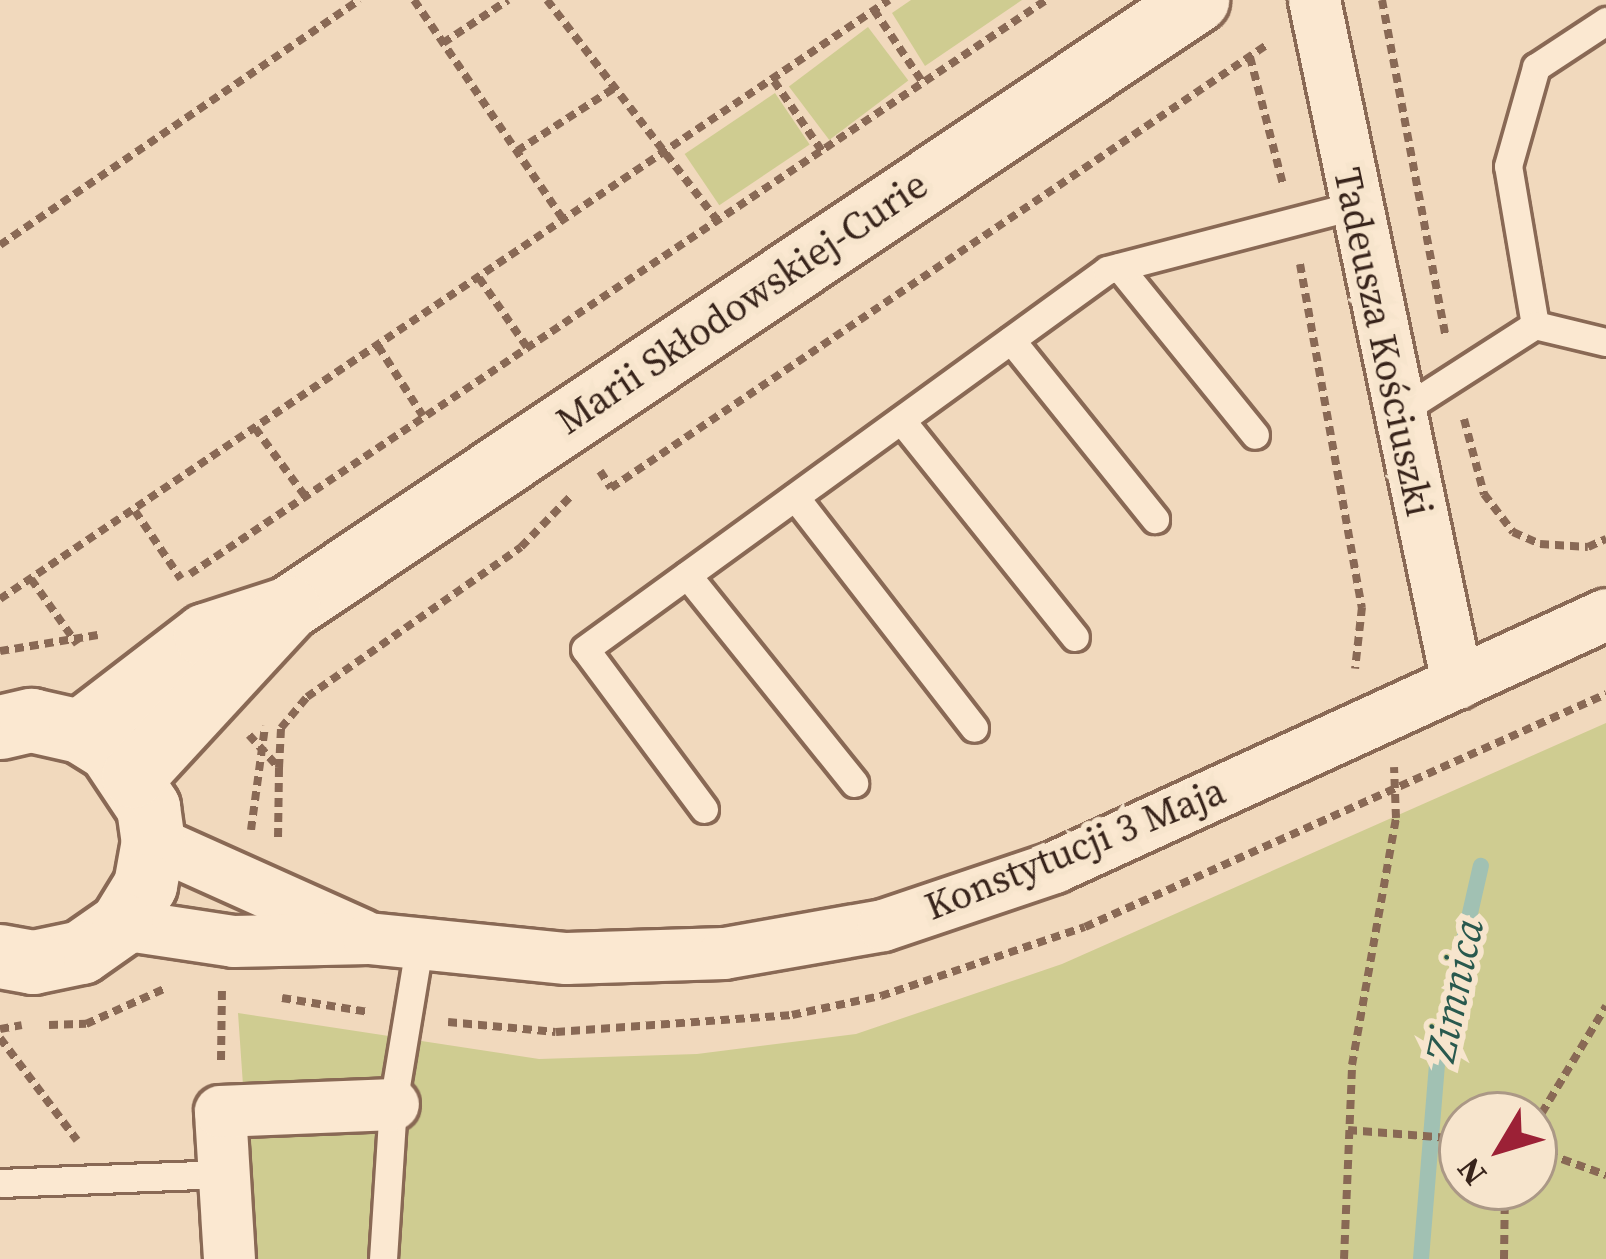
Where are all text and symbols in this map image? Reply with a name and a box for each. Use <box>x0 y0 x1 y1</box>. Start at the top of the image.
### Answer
street label: Marii Skłodowskiej-Curie <box>548 161 936 445</box>
street label: Tadeusza Kościuszki <box>1323 164 1443 520</box>
street label: Konstytucji 3 Maja <box>918 767 1232 931</box>
water label: Zimnica <box>1414 914 1494 1066</box>
north arrow <box>1438 1091 1558 1211</box>
text: N <box>1446 1148 1497 1195</box>

